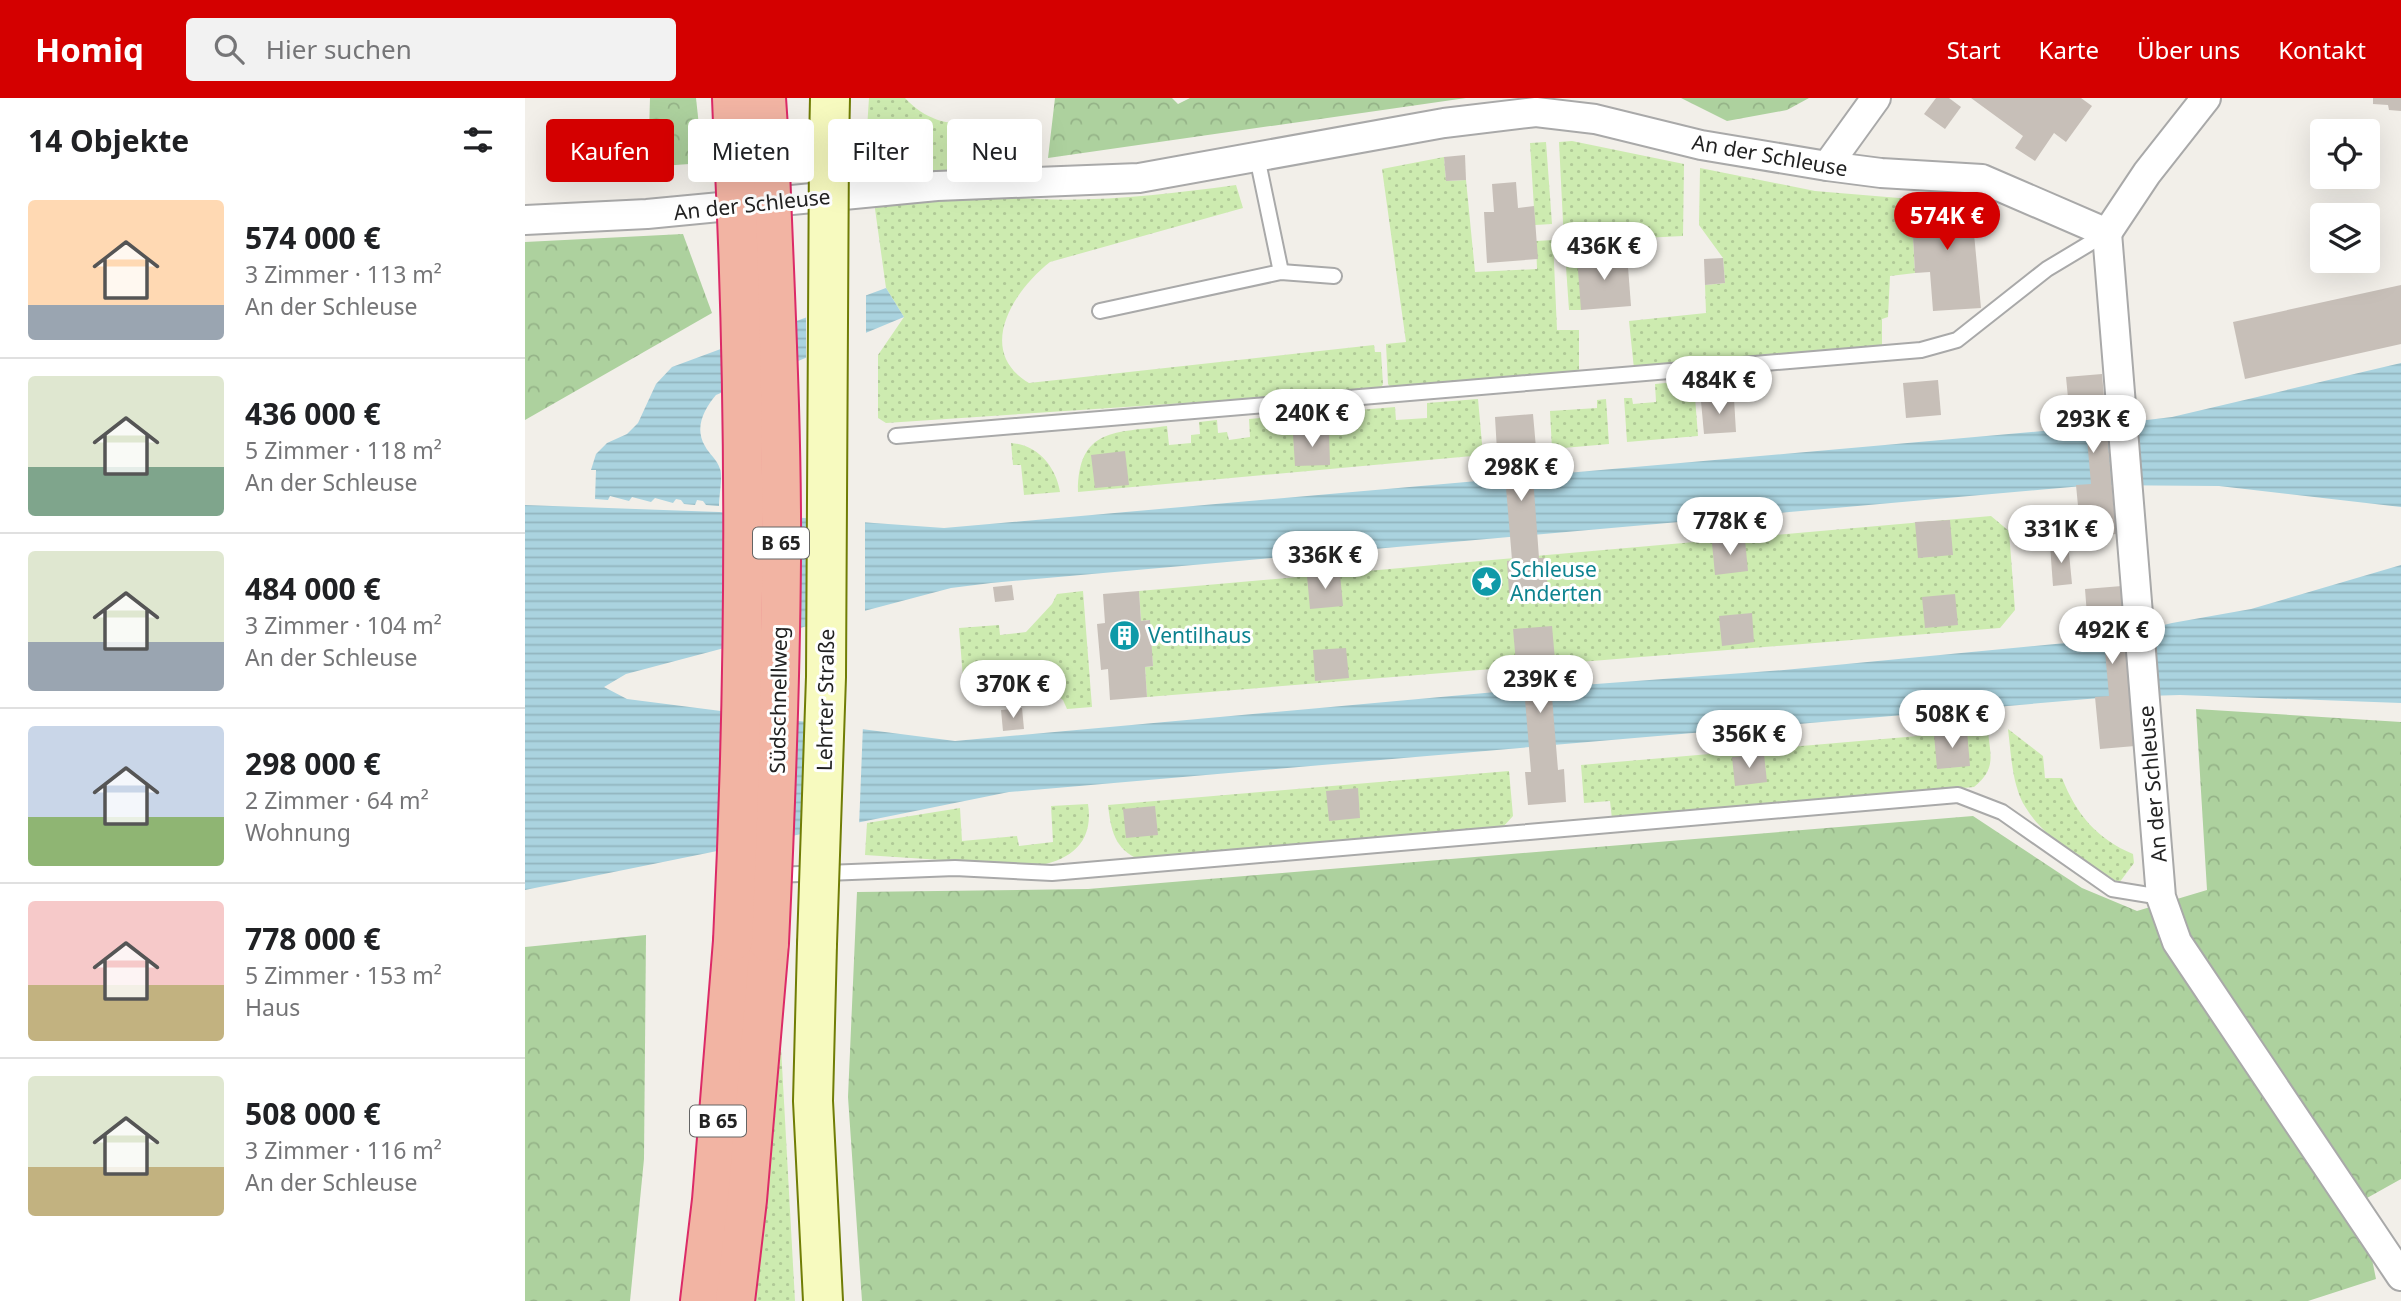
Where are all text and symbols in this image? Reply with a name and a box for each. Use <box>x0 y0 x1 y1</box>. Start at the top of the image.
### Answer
search box <box>186 18 676 81</box>
text: Homiq <box>35 27 144 72</box>
icon: search <box>210 30 248 68</box>
text: Hier suchen <box>266 31 412 67</box>
text: Start <box>1947 33 2001 66</box>
text: Karte <box>2039 33 2099 66</box>
text: Über uns <box>2137 33 2240 66</box>
text: Kontakt <box>2278 33 2366 66</box>
chip: Kaufen <box>546 119 674 182</box>
chip: Mieten <box>688 119 814 182</box>
chip: Filter <box>828 119 933 182</box>
chip: Neu <box>947 119 1042 182</box>
map controls <box>2310 119 2380 273</box>
button: locate <box>2310 119 2380 189</box>
text: 14 Objekte <box>28 120 189 161</box>
icon: filters <box>459 121 497 159</box>
street label: An der Schleuse <box>1690 128 1850 182</box>
street label: An der Schleuse <box>672 182 832 226</box>
pin: 574K € <box>1890 192 2004 252</box>
text: 574K € <box>1910 199 1984 231</box>
button: layers <box>2310 203 2380 273</box>
text: 574 000 € <box>245 217 381 258</box>
pin: 436K € <box>1547 222 1661 282</box>
icon: home <box>84 228 168 312</box>
text: 436K € <box>1567 229 1641 261</box>
text: 3 Zimmer · 113 m² <box>245 258 442 290</box>
text: An der Schleuse <box>245 290 417 322</box>
pin: 484K € <box>1662 356 1776 416</box>
text: 484K € <box>1682 363 1756 395</box>
pin: 240K € <box>1255 390 1369 449</box>
text: 436 000 € <box>245 393 381 434</box>
text: 240K € <box>1275 396 1349 428</box>
pin: 293K € <box>2036 396 2150 455</box>
text: 293K € <box>2056 402 2130 434</box>
icon: home <box>84 404 168 488</box>
text: 5 Zimmer · 118 m² <box>245 434 442 466</box>
pin: 298K € <box>1464 444 1578 503</box>
text: 298K € <box>1484 450 1558 482</box>
text: An der Schleuse <box>245 466 417 498</box>
pin: 778K € <box>1673 498 1787 557</box>
text: 778K € <box>1693 504 1767 536</box>
pin: 331K € <box>2004 505 2118 565</box>
text: 331K € <box>2024 512 2098 544</box>
road number: B 65 <box>753 528 809 558</box>
pin: 336K € <box>1268 532 1382 591</box>
text: 336K € <box>1288 538 1362 570</box>
place label: Schleuse Anderten <box>1510 555 1602 607</box>
place icon: Schleuse Anderten <box>1470 564 1504 598</box>
text: 484 000 € <box>245 568 381 609</box>
icon: home <box>84 579 168 663</box>
pin: 492K € <box>2055 606 2169 666</box>
text: 3 Zimmer · 104 m² <box>245 609 442 641</box>
text: 492K € <box>2075 613 2149 645</box>
building icon: Ventilhaus <box>1108 618 1142 652</box>
place label: Ventilhaus <box>1148 621 1251 649</box>
street label: Südschnellweg <box>763 626 793 774</box>
street label: Lehrter Straße <box>810 629 840 771</box>
text: An der Schleuse <box>245 641 417 673</box>
pin: 239K € <box>1483 656 1597 715</box>
pin: 370K € <box>956 660 1070 720</box>
text: 239K € <box>1503 662 1577 694</box>
text: 370K € <box>976 667 1050 699</box>
pin: 508K € <box>1895 690 2009 750</box>
text: 508K € <box>1915 697 1989 729</box>
street label: An der Schleuse <box>2131 704 2173 864</box>
pin: 356K € <box>1692 710 1806 770</box>
text: 356K € <box>1712 717 1786 749</box>
text: 298 000 € <box>245 743 381 784</box>
icon: home <box>84 754 168 838</box>
text: 2 Zimmer · 64 m² <box>245 784 429 816</box>
text: Wohnung <box>245 816 351 848</box>
text: 778 000 € <box>245 918 381 959</box>
icon: home <box>84 929 168 1013</box>
text: 5 Zimmer · 153 m² <box>245 959 442 991</box>
text: Haus <box>245 991 300 1023</box>
text: 508 000 € <box>245 1093 381 1134</box>
icon: home <box>84 1104 168 1188</box>
road number: B 65 <box>690 1105 746 1136</box>
text: 3 Zimmer · 116 m² <box>245 1134 442 1166</box>
text: An der Schleuse <box>245 1166 417 1198</box>

